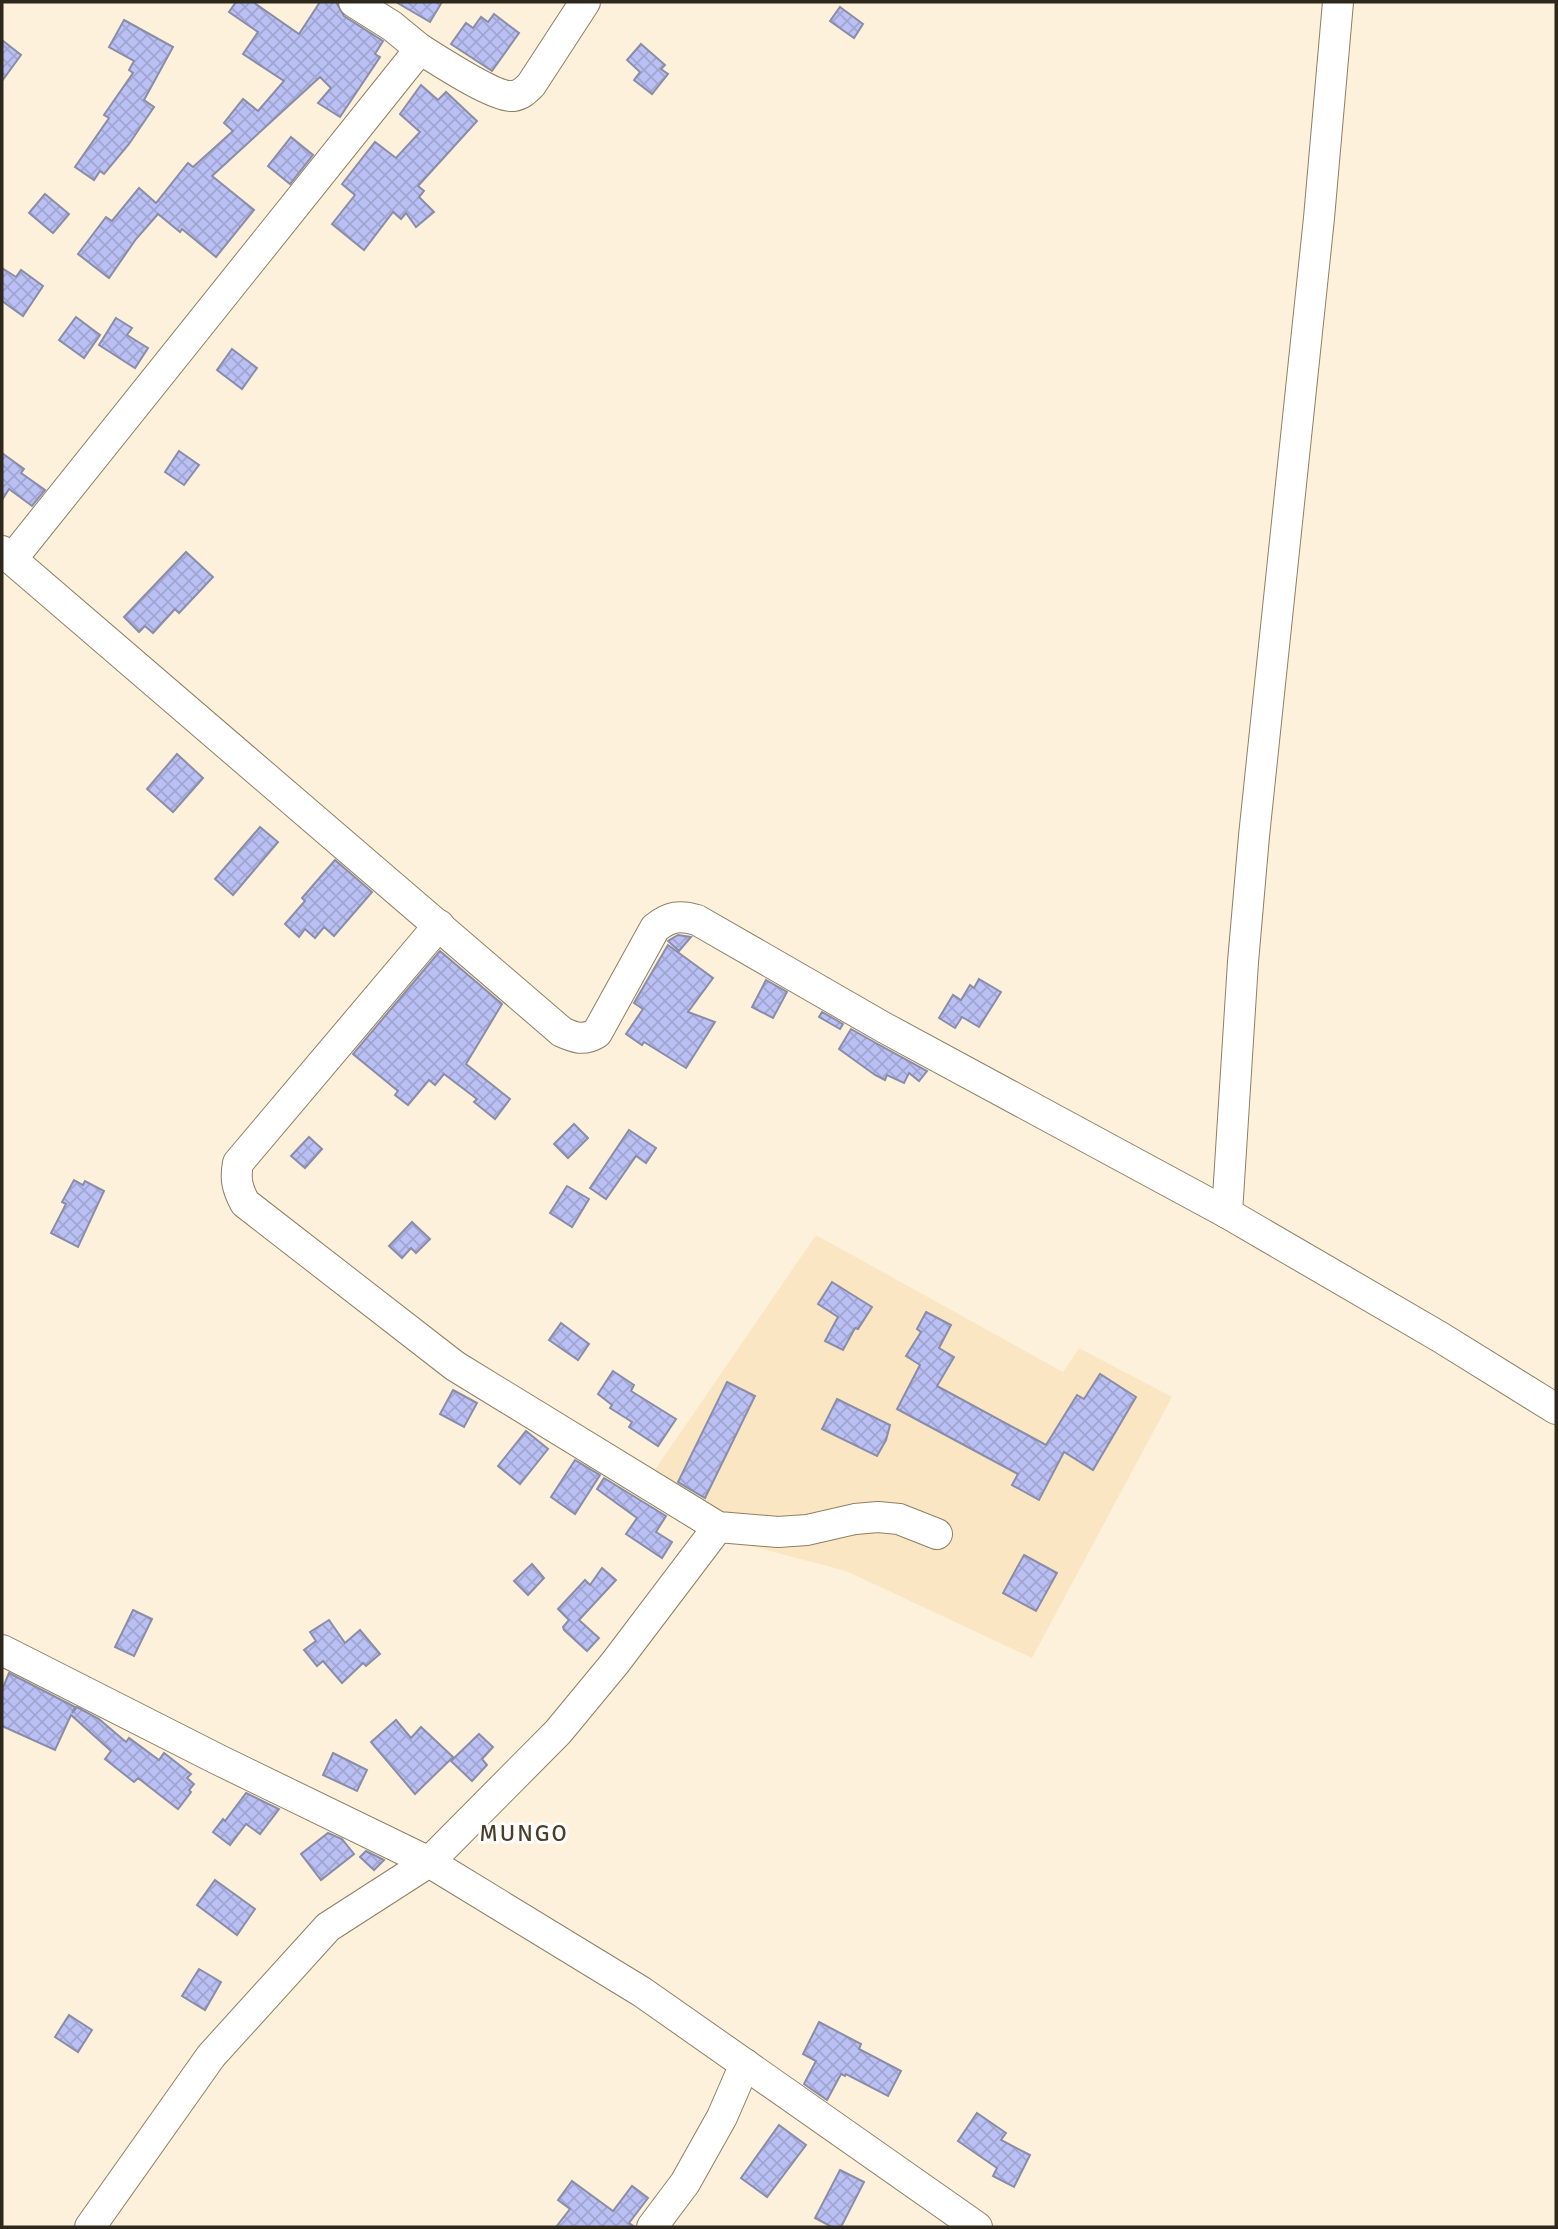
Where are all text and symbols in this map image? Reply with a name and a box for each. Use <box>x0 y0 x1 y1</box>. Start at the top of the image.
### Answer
district label: MUNGO <box>479 1819 569 1848</box>

